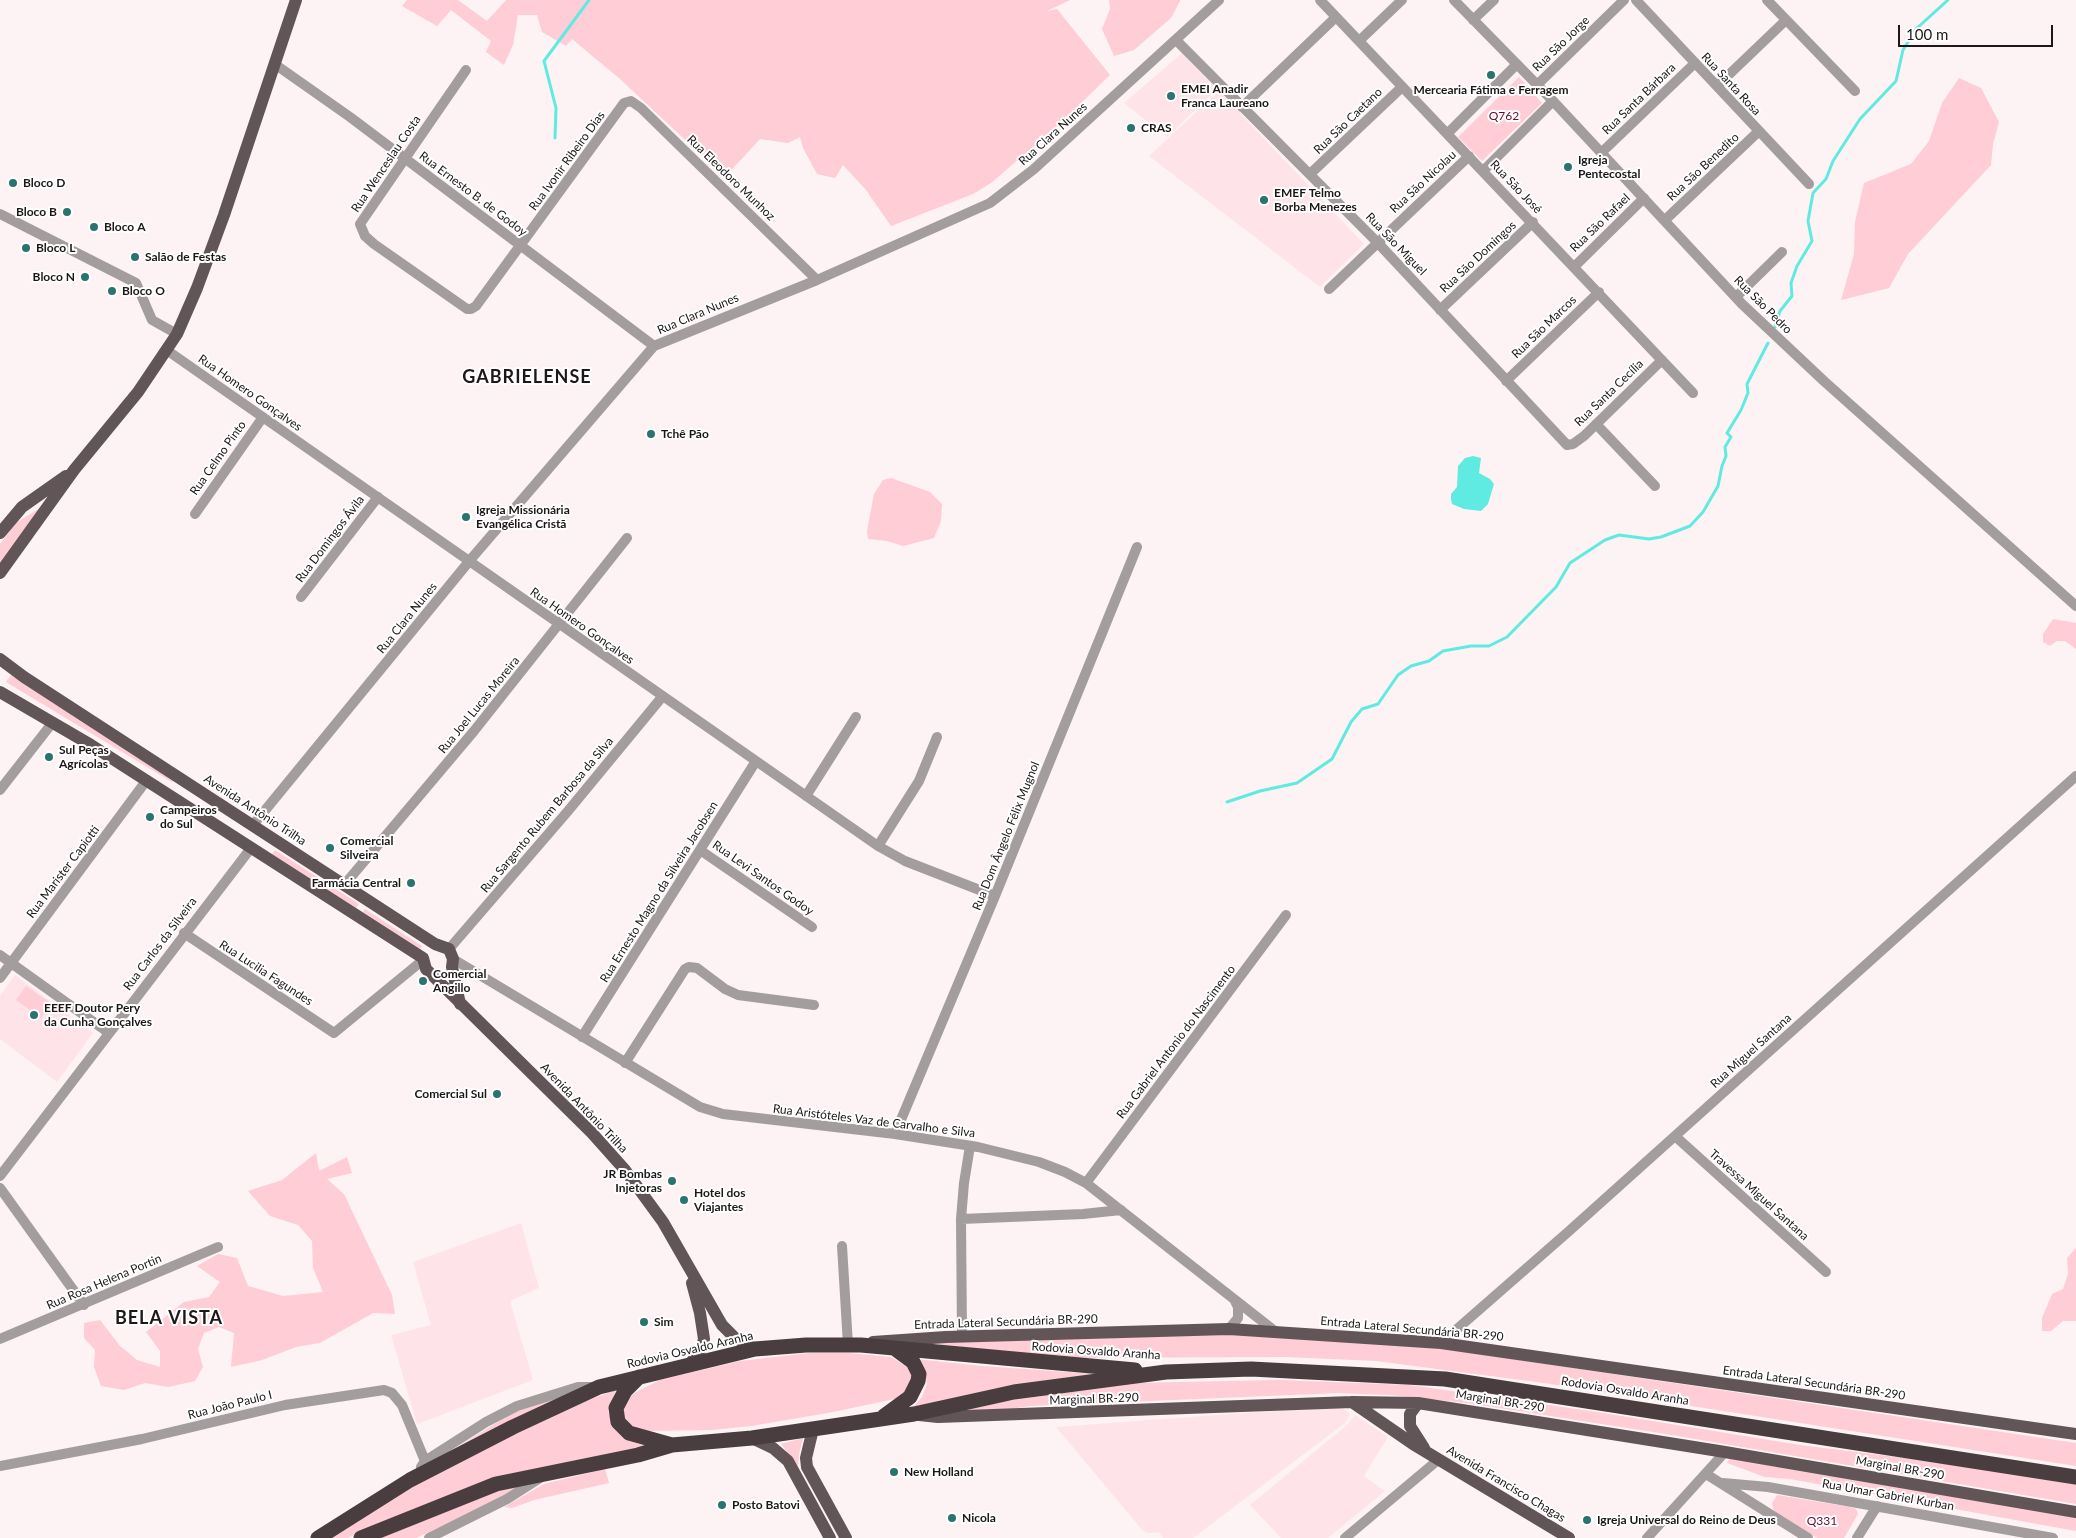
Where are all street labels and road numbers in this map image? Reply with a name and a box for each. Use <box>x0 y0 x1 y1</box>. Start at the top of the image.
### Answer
street label: Rua São Jorge <box>1530 13 1592 75</box>
street label: Rua Santa Rosa <box>1698 50 1764 118</box>
street label: Rua Santa Bárbara <box>1599 60 1679 138</box>
street label: Rua São Caetano <box>1311 85 1385 157</box>
street label: Rua Clara Nunes <box>1016 100 1090 168</box>
street label: Rua Ivonir Ribeiro Dias <box>526 108 608 214</box>
street label: Rua Wenceslau Costa <box>348 113 424 215</box>
street label: Rua São Benedito <box>1664 130 1742 204</box>
street label: Rua Eleodoro Munhoz <box>684 132 778 224</box>
street label: Rua São Nicolau <box>1387 148 1459 216</box>
street label: Rua Ernesto B. de Godoy <box>416 149 530 239</box>
street label: Rua São José <box>1487 157 1545 217</box>
street label: Rua São Rafael <box>1567 191 1633 255</box>
street label: Rua São Miguel <box>1363 210 1429 278</box>
street label: Rua São Domingos <box>1437 218 1519 296</box>
street label: Rua São Pedro <box>1731 273 1795 337</box>
street label: Rua Clara Nunes <box>655 290 741 338</box>
street label: Rua São Marcos <box>1509 293 1579 361</box>
street label: Rua Homero Gonçalves <box>195 352 305 434</box>
street label: Rua Santa Cecília <box>1572 357 1646 429</box>
street label: Rua Celmo Pinto <box>187 418 249 498</box>
street label: Rua Domingos Ávila <box>293 493 367 585</box>
street label: Rua Clara Nunes <box>374 580 440 656</box>
street label: Rua Homero Gonçalves <box>527 585 637 667</box>
street label: Rua Joel Lucas Moreira <box>435 654 523 756</box>
street label: Rua Sargento Rubem Barbosa da Silva <box>478 734 616 896</box>
street label: Rua Dom Ângelo Félix Mugnol <box>969 759 1043 913</box>
street label: Avenida Antônio Trilha <box>201 772 309 848</box>
street label: Rua Ernesto Magno da Silveira Jacobsen <box>597 799 721 985</box>
street label: Rua Marister Capiotti <box>24 823 102 921</box>
street label: Rua Levi Santos Godoy <box>710 838 816 918</box>
street label: Rua Carlos da Silveira <box>120 895 200 993</box>
street label: Rua Lucilia Fagundes <box>217 937 315 1009</box>
street label: Rua Gabriel Antonio do Nascimento <box>1114 962 1238 1122</box>
street label: Rua Miguel Santana <box>1708 1011 1794 1091</box>
street label: Avenida Antônio Trilha <box>537 1060 631 1156</box>
street label: Rua Aristóteles Vaz de Carvalho e Silva <box>772 1101 976 1141</box>
street label: Travessa Miguel Santana <box>1706 1147 1812 1243</box>
street label: Rua Rosa Helena Portin <box>44 1251 164 1313</box>
street label: Entrada Lateral Secundária BR-290 <box>914 1312 1098 1332</box>
street label: Entrada Lateral Secundária BR-290 <box>1320 1314 1504 1344</box>
street label: Rodovia Osvaldo Aranha <box>625 1328 755 1372</box>
street label: Rodovia Osvaldo Aranha <box>1031 1339 1161 1363</box>
street label: Entrada Lateral Secundária BR-290 <box>1722 1363 1906 1403</box>
street label: Rodovia Osvaldo Aranha <box>1560 1374 1690 1408</box>
street label: Marginal BR-290 <box>1455 1387 1545 1415</box>
street label: Rua João Paulo I <box>186 1388 274 1422</box>
street label: Marginal BR-290 <box>1049 1390 1139 1408</box>
street label: Avenida Francisco Chagas <box>1444 1443 1568 1525</box>
street label: Marginal BR-290 <box>1855 1453 1945 1483</box>
street label: Rua Umar Gabriel Kurban <box>1821 1476 1955 1514</box>

